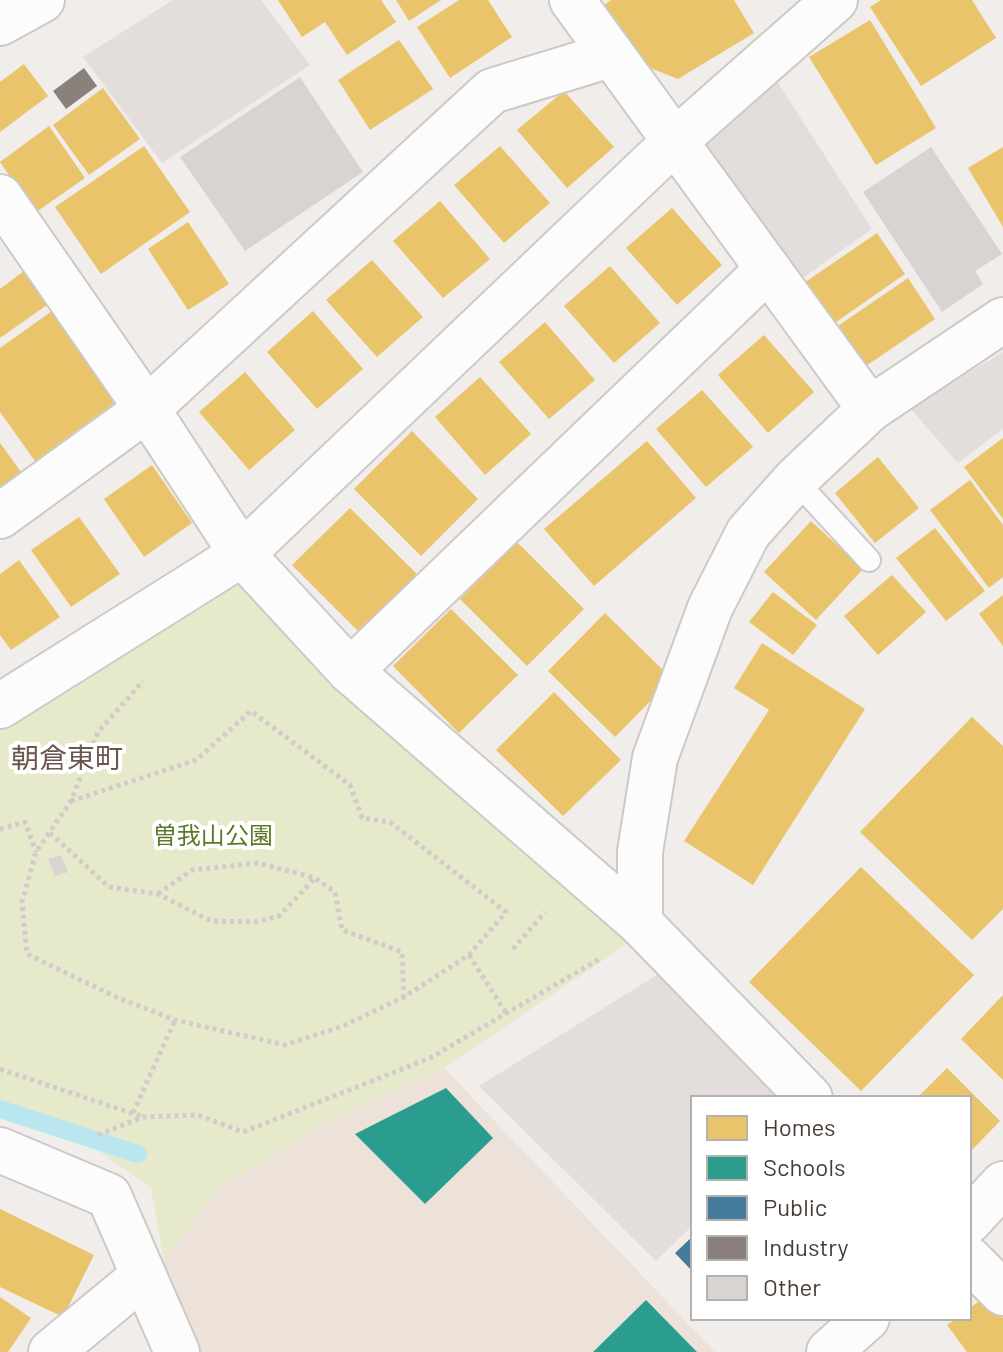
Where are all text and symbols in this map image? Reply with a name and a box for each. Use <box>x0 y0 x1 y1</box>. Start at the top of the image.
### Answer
district label: 朝倉東町 <box>11 740 123 774</box>
park label: 曽我山公園 <box>153 820 273 849</box>
legend <box>691 1096 971 1320</box>
text: Homes <box>763 1112 836 1141</box>
text: Schools <box>763 1152 846 1181</box>
text: Public <box>763 1192 827 1221</box>
text: Industry <box>763 1232 849 1261</box>
text: Other <box>763 1272 821 1301</box>

